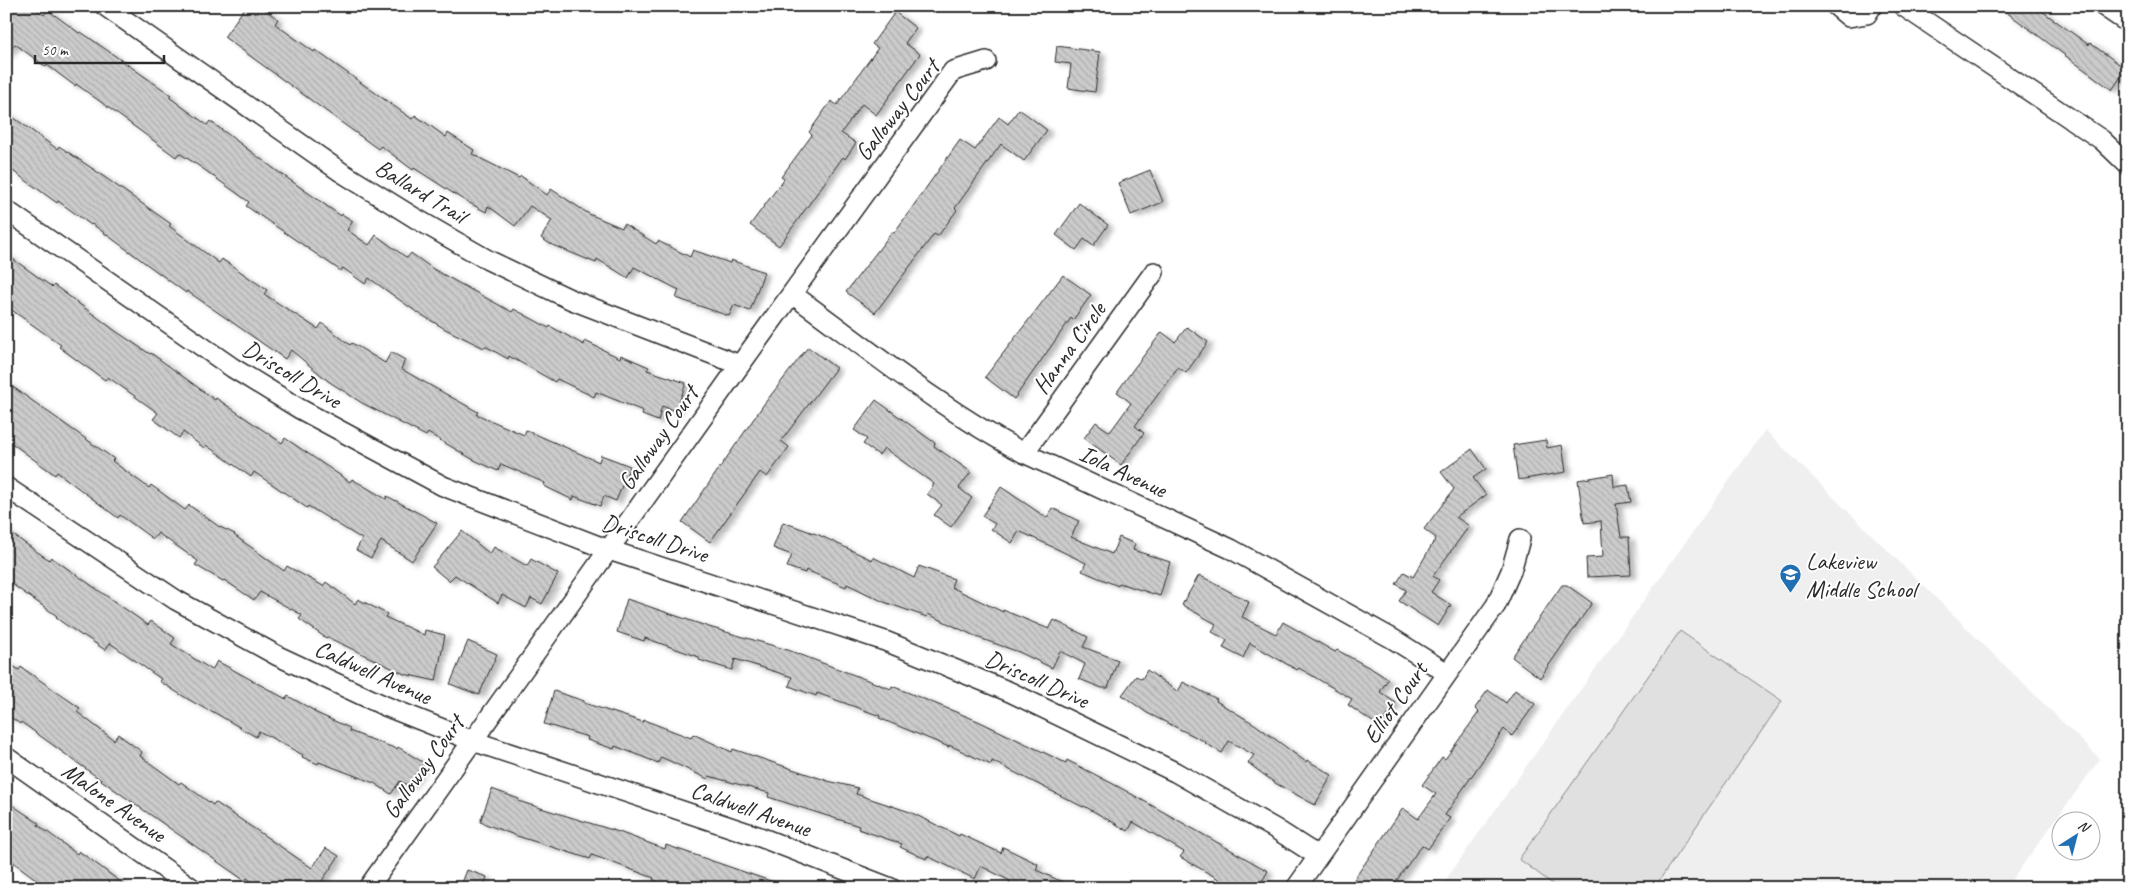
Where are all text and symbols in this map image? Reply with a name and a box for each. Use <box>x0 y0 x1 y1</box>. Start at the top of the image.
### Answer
scale bar <box>35 32 164 64</box>
text: 50 m <box>42 41 69 60</box>
street label: Galloway Court <box>848 51 948 167</box>
street label: Ballard Trail <box>370 152 476 232</box>
street label: Hanna Circle <box>1026 294 1114 400</box>
street label: Driscoll Drive <box>237 333 349 416</box>
street label: Galloway Court <box>611 378 707 496</box>
street label: Iola Avenue <box>1075 438 1173 505</box>
street label: Driscoll Drive <box>598 507 714 570</box>
place label: Lakeview Middle School <box>1806 546 1920 604</box>
school or university icon: Lakeview Middle School <box>1778 563 1802 594</box>
street label: Caldwell Avenue <box>310 633 438 712</box>
street label: Driscoll Drive <box>981 643 1095 716</box>
street label: Elliot Court <box>1356 655 1435 750</box>
street label: Galloway Court <box>376 707 472 824</box>
street label: Malone Avenue <box>56 755 174 850</box>
street label: Caldwell Avenue <box>687 775 817 844</box>
north arrow <box>2052 812 2102 862</box>
text: N <box>2075 816 2094 837</box>

